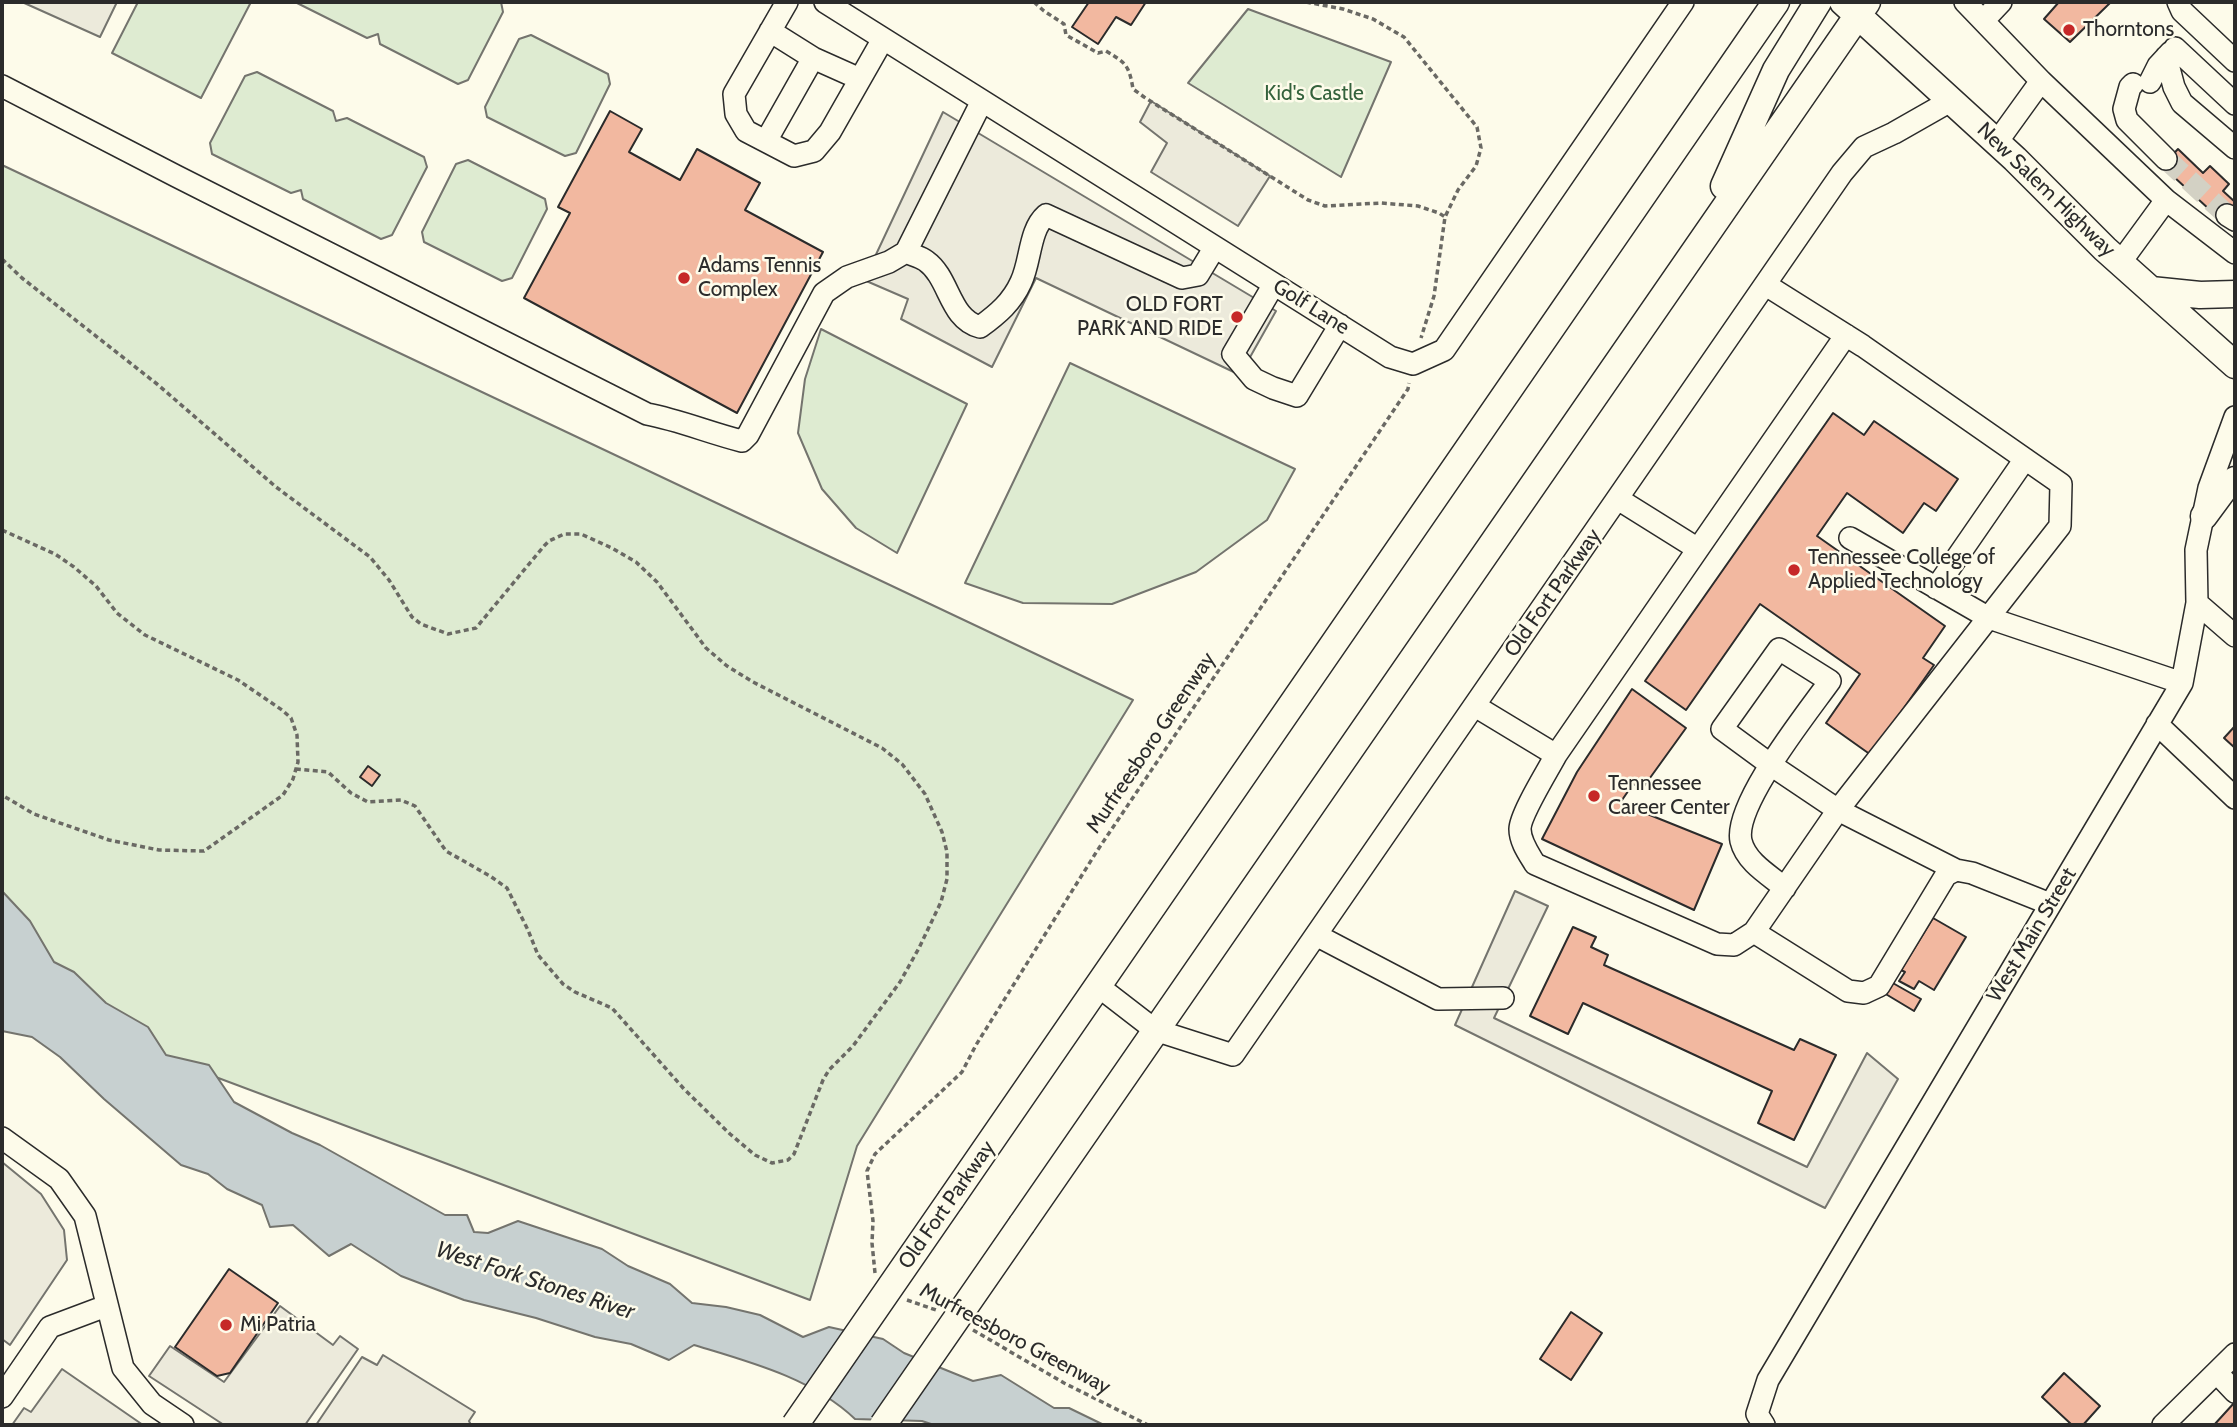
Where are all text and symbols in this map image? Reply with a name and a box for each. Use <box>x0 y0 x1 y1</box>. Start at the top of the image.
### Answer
place label: Thorntons <box>2083 17 2174 43</box>
marker: Thorntons <box>2061 22 2077 38</box>
park label: Kid's Castle <box>1264 81 1364 107</box>
street label: New Salem Highway <box>1972 118 2120 262</box>
place label: Adams Tennis Complex <box>698 253 821 303</box>
marker: Adams Tennis Complex <box>676 270 692 286</box>
street label: Golf Lane <box>1268 274 1354 340</box>
place label: OLD FORT PARK AND RIDE <box>1077 292 1223 342</box>
marker: OLD FORT PARK AND RIDE <box>1229 309 1245 325</box>
street label: Old Fort Parkway <box>1499 524 1607 662</box>
place label: Tennessee College of Applied Technology <box>1808 545 1995 595</box>
marker: Tennessee College of Applied Technology <box>1786 562 1802 578</box>
street label: Murfreesboro Greenway <box>1081 648 1221 838</box>
place label: Tennessee Career Center <box>1608 771 1730 821</box>
marker: Tennessee Career Center <box>1586 788 1602 804</box>
street label: West Main Street <box>1982 863 2082 1007</box>
street label: Old Fort Parkway <box>893 1136 1001 1274</box>
water label: West Fork Stones River <box>432 1236 638 1326</box>
street label: Murfreesboro Greenway <box>915 1278 1115 1400</box>
place label: Mi Patria <box>240 1312 316 1338</box>
marker: Mi Patria <box>218 1317 234 1333</box>

